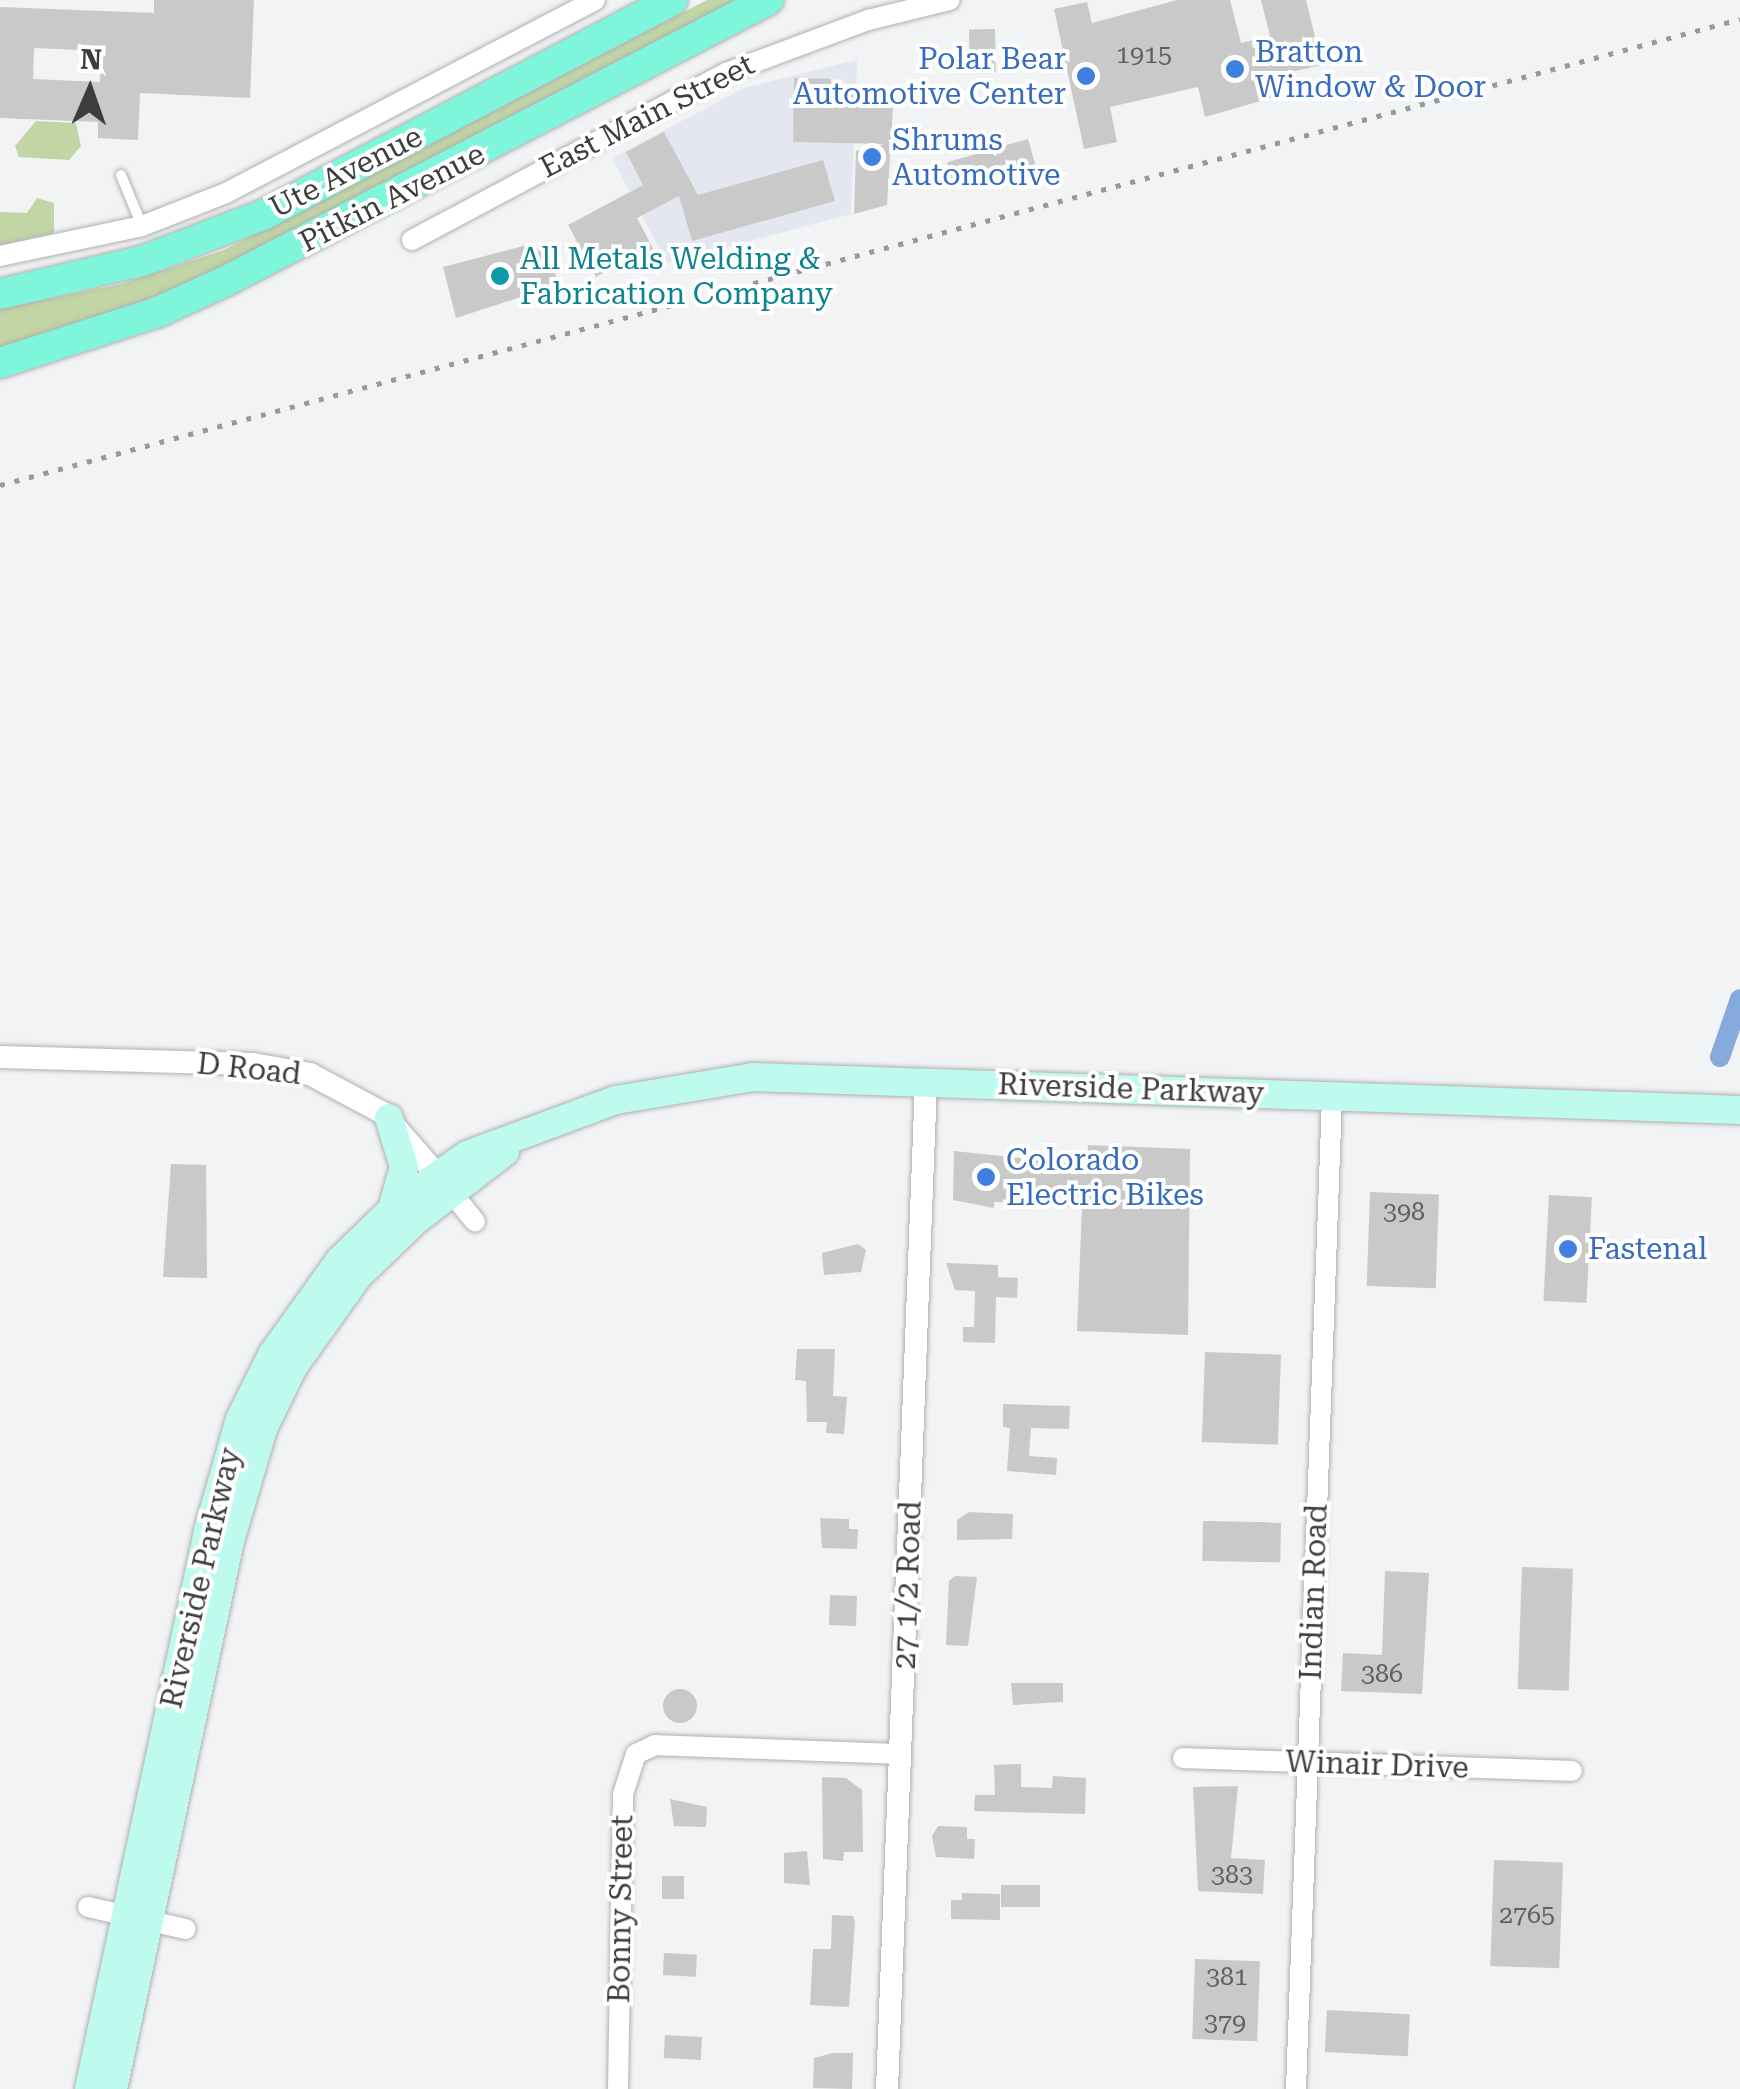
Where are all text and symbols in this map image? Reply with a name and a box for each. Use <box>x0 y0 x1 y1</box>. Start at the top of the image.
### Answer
place label: Bratton Window & Door <box>1255 34 1486 104</box>
north arrow <box>40 40 140 140</box>
house number: 1915 <box>1116 40 1172 70</box>
place label: Polar Bear Automotive Center <box>793 41 1066 112</box>
text: N <box>80 43 102 76</box>
street label: East Main Street <box>534 46 760 186</box>
marker: Bratton Window & Door <box>1224 58 1246 80</box>
marker: Polar Bear Automotive Center <box>1075 65 1097 87</box>
street label: Ute Avenue <box>264 118 428 226</box>
place label: Shrums Automotive <box>892 122 1060 192</box>
street label: Pitkin Avenue <box>293 136 491 260</box>
marker: Shrums Automotive <box>861 146 883 168</box>
place label: All Metals Welding & Fabrication Company <box>520 241 833 312</box>
marker: All Metals Welding & Fabrication Company <box>489 265 511 287</box>
street label: D Road <box>195 1046 303 1092</box>
street label: Riverside Parkway <box>997 1066 1265 1112</box>
place label: Colorado Electric Bikes <box>1006 1142 1204 1212</box>
marker: Colorado Electric Bikes <box>975 1166 997 1188</box>
house number: 398 <box>1383 1197 1425 1227</box>
place label: Fastenal <box>1588 1231 1707 1267</box>
marker: Fastenal <box>1557 1238 1579 1260</box>
street label: Riverside Parkway <box>153 1444 249 1712</box>
street label: 27 1/2 Road <box>887 1500 929 1670</box>
street label: Indian Road <box>1293 1503 1335 1681</box>
house number: 386 <box>1361 1659 1403 1689</box>
street label: Winair Drive <box>1285 1744 1469 1786</box>
street label: Bonny Street <box>601 1815 641 2003</box>
house number: 383 <box>1211 1860 1253 1890</box>
house number: 2765 <box>1499 1900 1555 1930</box>
house number: 381 <box>1206 1962 1248 1992</box>
house number: 379 <box>1204 2008 1246 2038</box>

